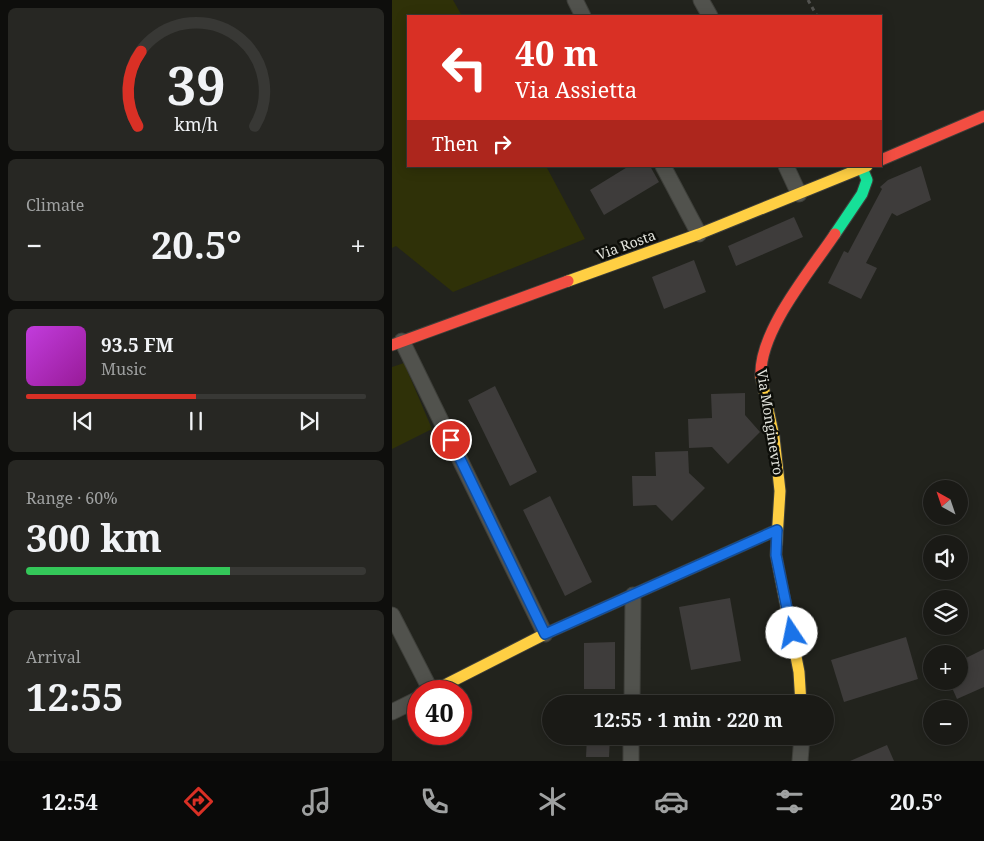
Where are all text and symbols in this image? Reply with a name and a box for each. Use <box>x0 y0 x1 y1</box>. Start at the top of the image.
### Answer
text: 40 m <box>515 29 598 76</box>
icon: left <box>432 35 497 100</box>
text: 39 <box>167 49 225 120</box>
text: Via Assietta <box>515 74 637 104</box>
text: km/h <box>174 112 218 136</box>
icon: right <box>488 130 516 158</box>
text: Then <box>432 131 478 157</box>
text: Climate <box>26 194 84 216</box>
text: 20.5° <box>151 218 242 270</box>
street label: Via Rosta <box>594 225 658 264</box>
text: − <box>26 226 42 264</box>
text: + <box>350 226 366 264</box>
text: 93.5 FM <box>101 332 174 358</box>
text: Music <box>101 358 146 380</box>
street label: Via Monginevro <box>753 368 788 476</box>
icon: previous <box>69 407 97 435</box>
icon: pause <box>182 407 210 435</box>
icon: next <box>295 407 323 435</box>
pin <box>430 419 472 461</box>
icon: arrive <box>437 426 465 454</box>
north arrow <box>923 480 968 525</box>
map controls <box>923 480 968 745</box>
text: Range · 60% <box>26 487 118 509</box>
text: 300 km <box>26 511 162 563</box>
button: sound <box>923 535 968 580</box>
button: layers <box>923 590 968 635</box>
position arrow <box>765 606 817 658</box>
button: + <box>923 645 968 690</box>
text: Arrival <box>26 646 81 668</box>
text: 12:55 <box>26 670 123 722</box>
speed limit sign: 40 <box>407 680 472 745</box>
button: − <box>923 700 968 745</box>
text: 12:55 · 1 min · 220 m <box>593 707 783 733</box>
icon: directions <box>181 784 216 819</box>
icon: music <box>299 784 334 819</box>
icon: phone <box>417 784 452 819</box>
icon: climate <box>535 784 570 819</box>
icon: car <box>654 784 689 819</box>
icon: filters <box>772 784 807 819</box>
text: 12:54 <box>42 786 98 816</box>
text: 20.5° <box>890 786 942 816</box>

